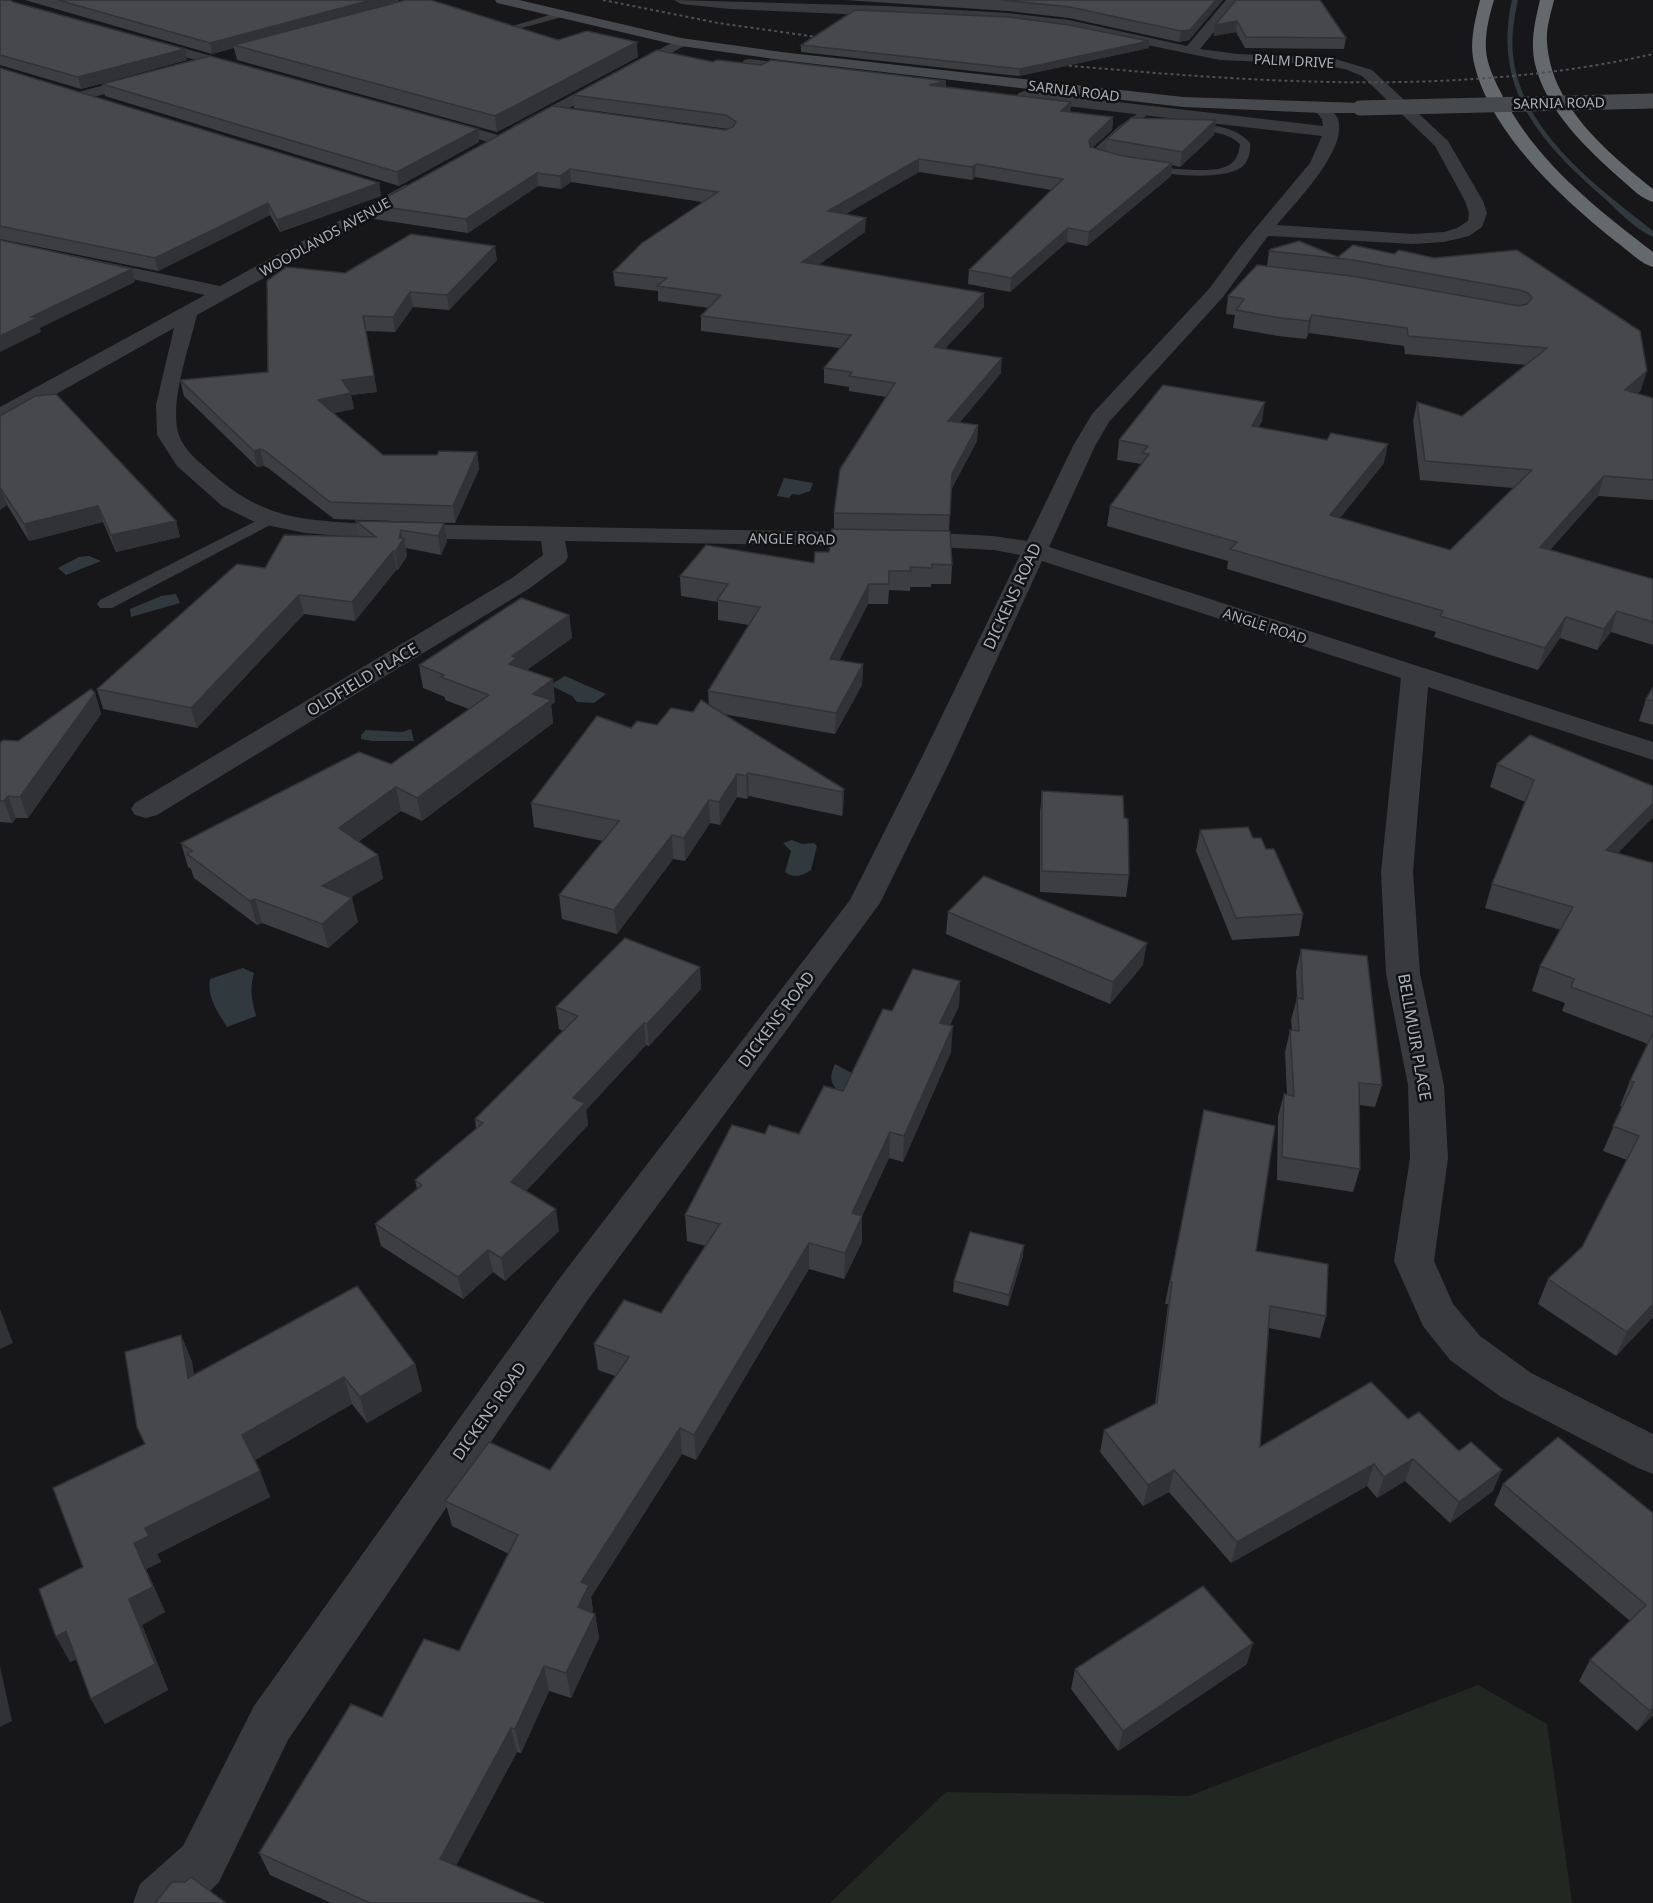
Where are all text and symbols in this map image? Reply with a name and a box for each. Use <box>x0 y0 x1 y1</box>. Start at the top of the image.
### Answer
street label: PALM DRIVE <box>1253 49 1335 72</box>
street label: SARNIA ROAD <box>1027 75 1121 106</box>
street label: SARNIA ROAD <box>1513 92 1605 113</box>
street label: WOODLANDS AVENUE <box>256 193 394 280</box>
street label: ANGLE ROAD <box>748 528 836 549</box>
street label: DICKENS ROAD <box>978 539 1046 653</box>
street label: ANGLE ROAD <box>1221 603 1309 648</box>
street label: OLDFIELD PLACE <box>302 637 422 721</box>
street label: DICKENS ROAD <box>733 966 819 1072</box>
street label: BELLMUIR PLACE <box>1393 972 1437 1102</box>
street label: DICKENS ROAD <box>447 1358 531 1464</box>

